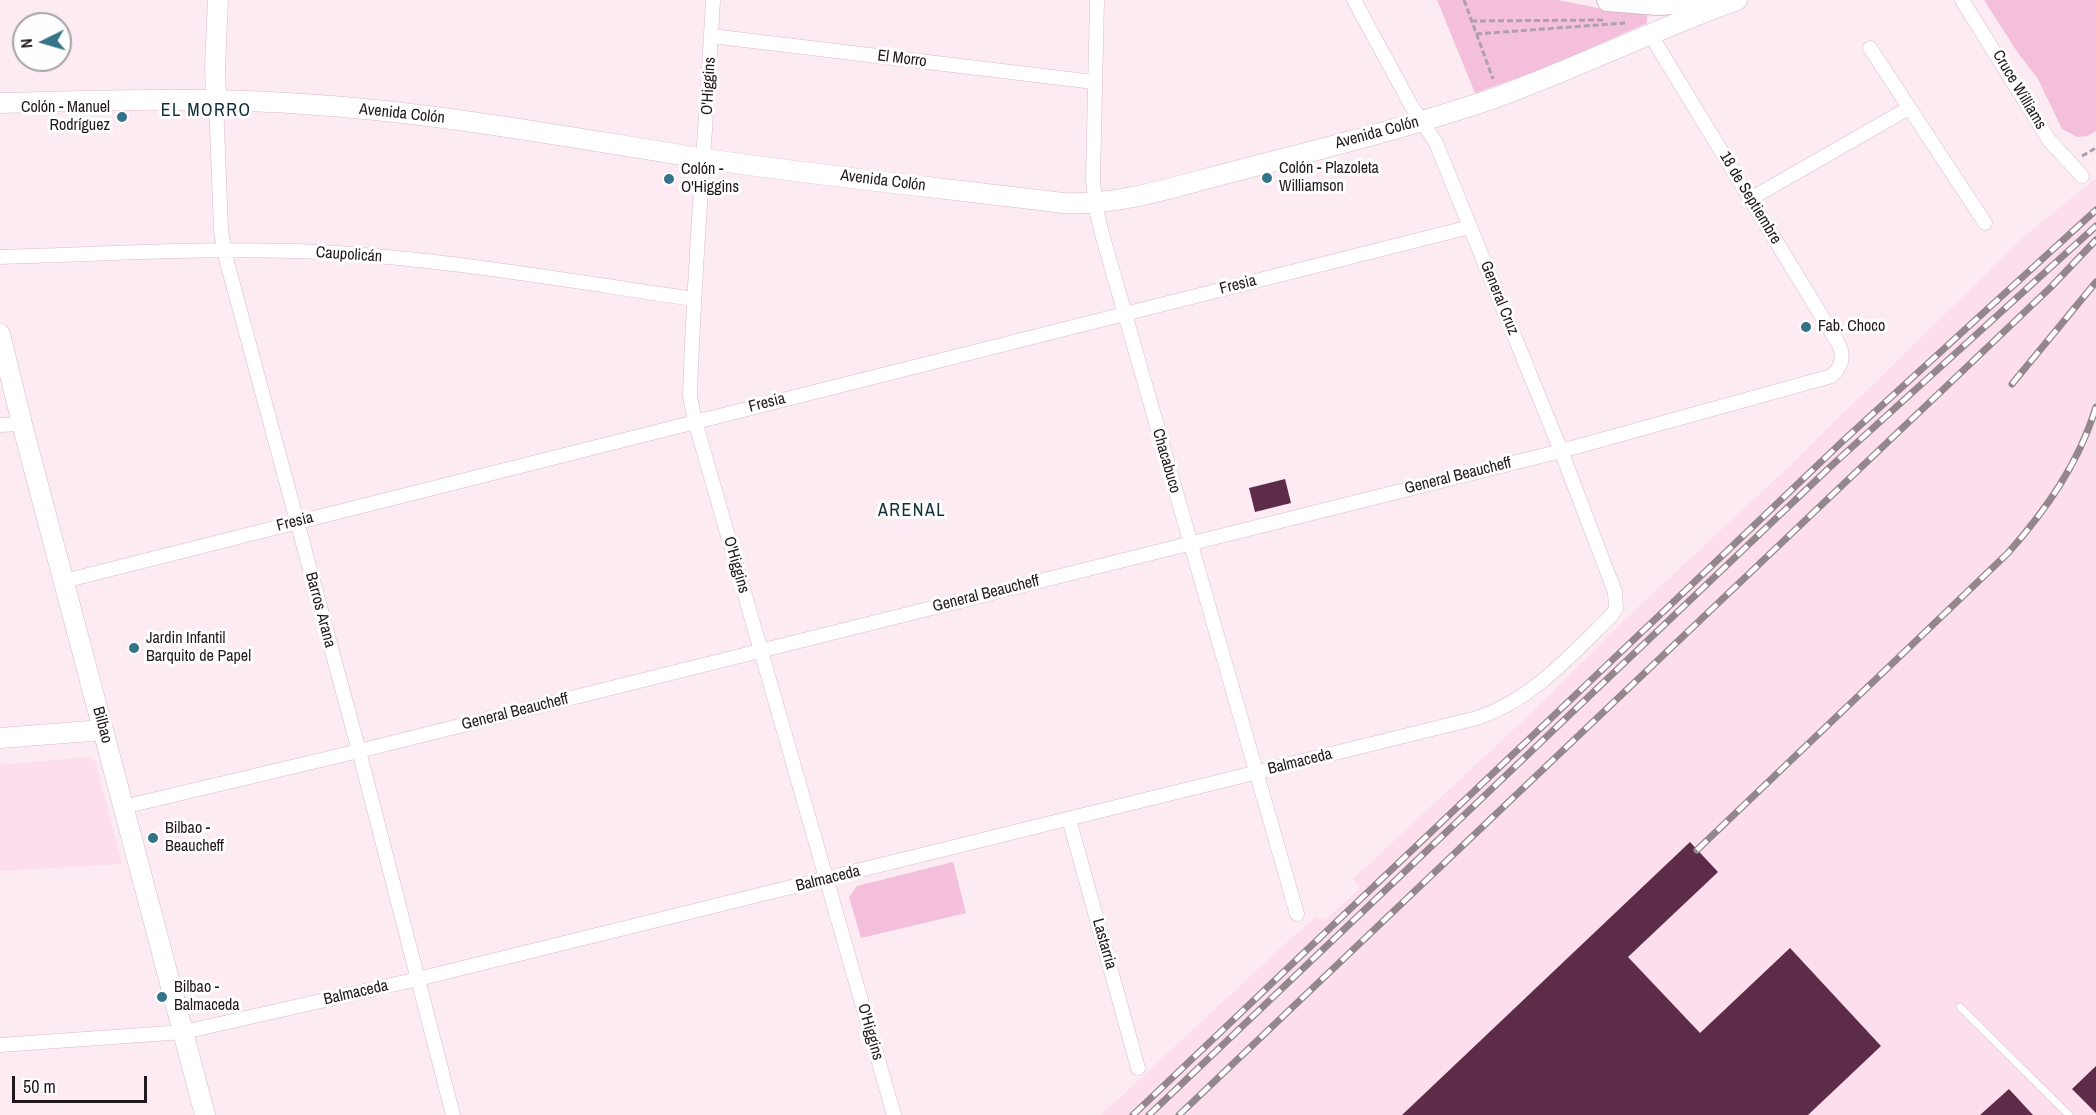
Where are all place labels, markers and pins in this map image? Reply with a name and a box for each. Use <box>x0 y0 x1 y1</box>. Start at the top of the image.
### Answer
place label: Colón - Manuel Rodríguez <box>21 98 110 136</box>
marker: Colón - Manuel Rodríguez <box>115 110 129 124</box>
place label: Colón - Plazoleta Williamson <box>1279 159 1379 197</box>
place label: Colón - O'Higgins <box>681 160 739 198</box>
marker: Colón - Plazoleta Williamson <box>1260 171 1274 185</box>
marker: Colón - O'Higgins <box>662 172 676 186</box>
place label: Fab. Choco <box>1818 317 1885 337</box>
marker: Fab. Choco <box>1799 320 1813 334</box>
place label: Jardin Infantil Barquito de Papel <box>146 629 251 667</box>
marker: Jardin Infantil Barquito de Papel <box>127 641 141 655</box>
place label: Bilbao - Beaucheff <box>165 819 224 857</box>
marker: Bilbao - Beaucheff <box>146 831 160 845</box>
place label: Bilbao - Balmaceda <box>174 978 240 1016</box>
marker: Bilbao - Balmaceda <box>155 990 169 1004</box>

